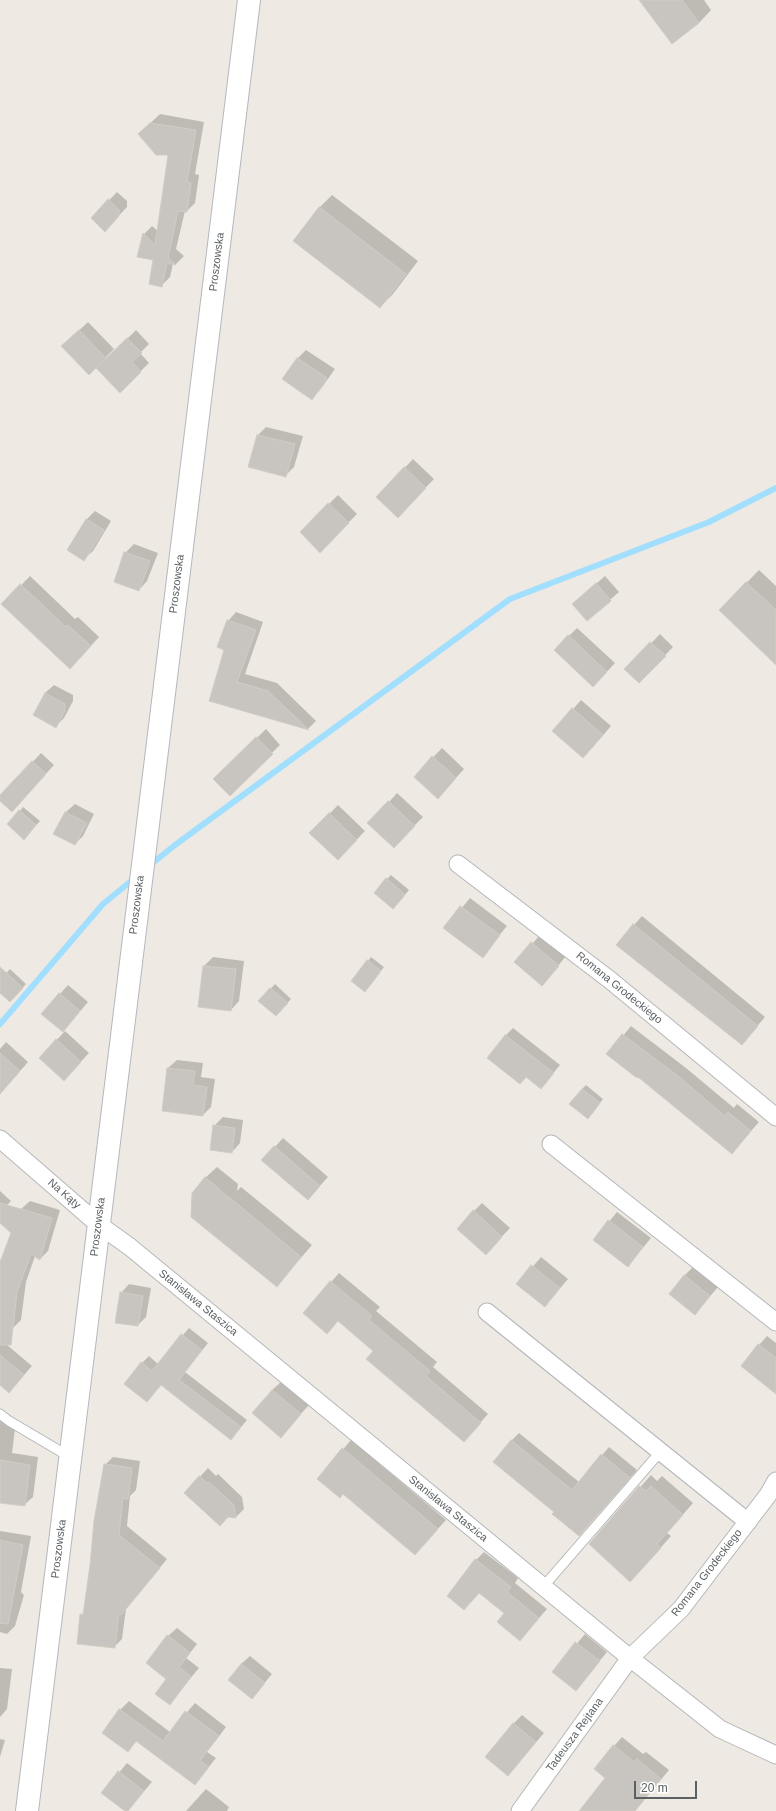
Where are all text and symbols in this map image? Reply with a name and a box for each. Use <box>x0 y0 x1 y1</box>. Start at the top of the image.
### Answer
street label: Proszowska <box>207 232 227 292</box>
street label: Proszowska <box>167 554 187 614</box>
street label: Proszowska <box>127 875 147 935</box>
street label: Romana Grodeckiego <box>573 949 665 1027</box>
street label: Na Kąty <box>45 1176 83 1212</box>
street label: Proszowska <box>88 1197 108 1257</box>
street label: Stanisława Staszica <box>156 1267 240 1339</box>
street label: Stanisława Staszica <box>406 1473 490 1545</box>
street label: Proszowska <box>49 1519 69 1579</box>
street label: Romana Grodeckiego <box>669 1527 745 1619</box>
street label: Tadeusza Rejtana <box>544 1695 606 1775</box>
scale bar <box>636 1773 699 1799</box>
text: 20 m <box>641 1781 668 1795</box>

